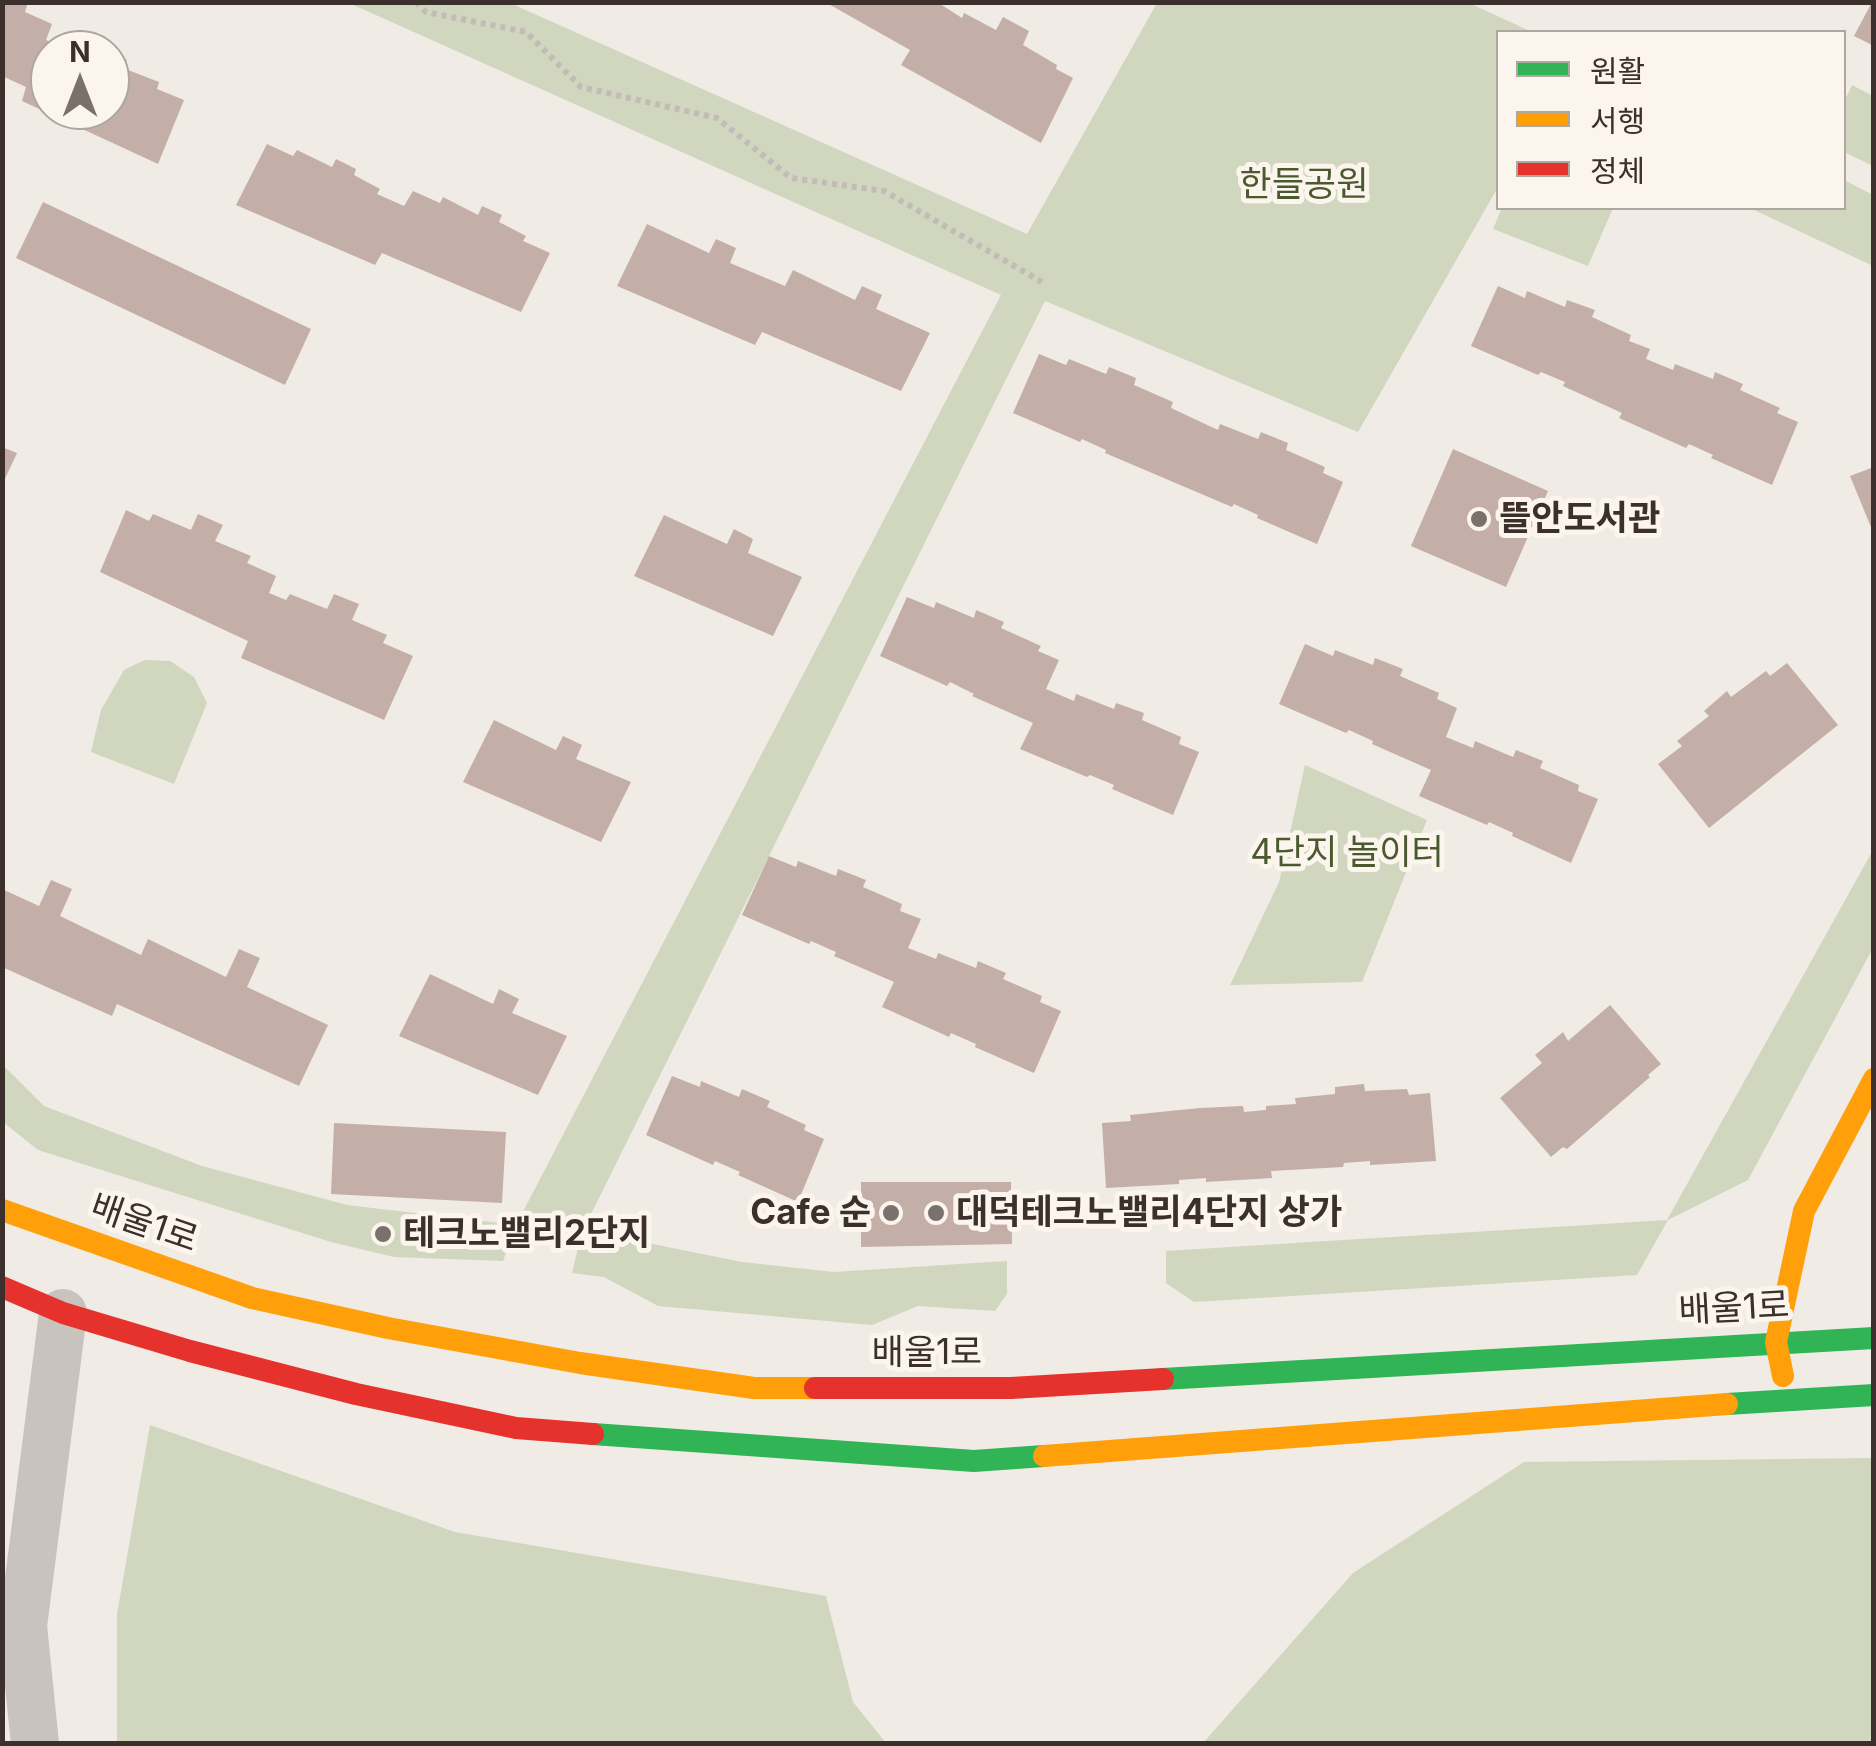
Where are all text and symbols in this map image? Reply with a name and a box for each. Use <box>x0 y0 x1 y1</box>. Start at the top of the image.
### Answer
north arrow <box>30 30 130 130</box>
legend <box>1496 30 1846 210</box>
text: N <box>69 35 91 69</box>
text: 원활 <box>1590 53 1645 89</box>
text: 서행 <box>1590 103 1645 139</box>
text: 정체 <box>1590 153 1645 189</box>
park label: 한들공원 <box>1240 164 1368 206</box>
place label: 뜰안도서관 <box>1499 498 1660 540</box>
marker: 뜰안도서관 <box>1468 508 1490 530</box>
park label: 4단지 놀이터 <box>1250 832 1444 874</box>
street label: 배울1로 <box>85 1186 203 1262</box>
place label: Cafe 순 <box>750 1192 871 1234</box>
place label: 대덕테크노밸리4단지 상가 <box>956 1192 1342 1234</box>
marker: Cafe 순 <box>880 1202 902 1224</box>
marker: 대덕테크노밸리4단지 상가 <box>925 1202 947 1224</box>
place label: 테크노밸리2단지 <box>403 1213 650 1255</box>
marker: 테크노밸리2단지 <box>372 1223 394 1245</box>
street label: 배울1로 <box>1678 1285 1790 1333</box>
street label: 배울1로 <box>872 1332 982 1374</box>

